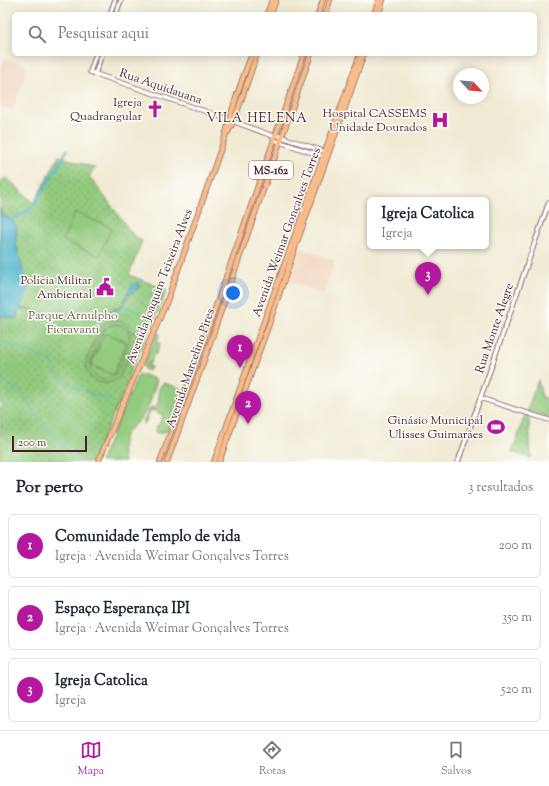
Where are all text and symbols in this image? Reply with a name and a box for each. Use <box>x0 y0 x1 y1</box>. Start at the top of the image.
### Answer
search box <box>12 12 537 56</box>
icon: search <box>26 23 48 45</box>
text: Pesquisar aqui <box>58 24 149 45</box>
street label: Rua Aquidauana <box>117 64 205 110</box>
north arrow <box>453 68 489 104</box>
place label: Igreja Quadrangular <box>70 94 142 126</box>
church icon: Igreja Quadrangular <box>145 99 165 119</box>
place label: Hospital CASSEMS Unidade Dourados <box>322 105 427 137</box>
district label: VILA HELENA <box>206 110 308 128</box>
hospital icon: Hospital CASSEMS Unidade Dourados <box>430 110 450 130</box>
street label: Avenida Weimar Gonçalves Torres <box>248 145 326 320</box>
road number: MS-162 <box>249 161 293 179</box>
popup <box>367 197 489 249</box>
text: Igreja Catolica <box>381 204 475 225</box>
street label: Avenida Joaquim Teixeira Alves <box>122 206 198 366</box>
text: Igreja <box>381 225 413 243</box>
pin: 3 <box>415 262 441 295</box>
place label: Polícia Militar Ambiental <box>21 272 93 304</box>
public building icon: Polícia Militar Ambiental <box>95 277 115 297</box>
street label: Rua Monte Alegre <box>471 280 519 376</box>
your location <box>223 283 243 303</box>
street label: Avenida Marcelino Pires <box>162 306 220 431</box>
park label: Parque Arnulpho Fioravanti <box>28 307 118 339</box>
pin: 1 <box>227 335 253 368</box>
pin: 2 <box>235 391 261 424</box>
place label: Ginásio Municipal Ulisses Guimarães <box>387 412 484 444</box>
sports icon: Ginásio Municipal Ulisses Guimarães <box>486 417 506 437</box>
scale bar <box>12 434 87 453</box>
text: 200 m <box>18 435 46 451</box>
text: Por perto <box>16 476 83 500</box>
text: 3 resultados <box>468 479 533 497</box>
text: Comunidade Templo de vida <box>55 527 241 548</box>
text: 1 <box>28 537 32 555</box>
text: 200 m <box>499 537 532 555</box>
text: Igreja · Avenida Weimar Gonçalves Torres <box>55 548 289 566</box>
text: Espaço Esperança IPI <box>55 599 190 620</box>
text: 2 <box>27 609 33 627</box>
text: 350 m <box>502 609 532 627</box>
text: Igreja · Avenida Weimar Gonçalves Torres <box>55 620 289 638</box>
text: Igreja Catolica <box>55 671 148 692</box>
text: 3 <box>27 681 33 699</box>
text: 520 m <box>501 681 532 699</box>
text: Igreja <box>55 692 86 710</box>
tab: Mapa <box>78 739 104 779</box>
tab: Rotas <box>259 739 286 779</box>
tab: Salvos <box>441 739 471 779</box>

